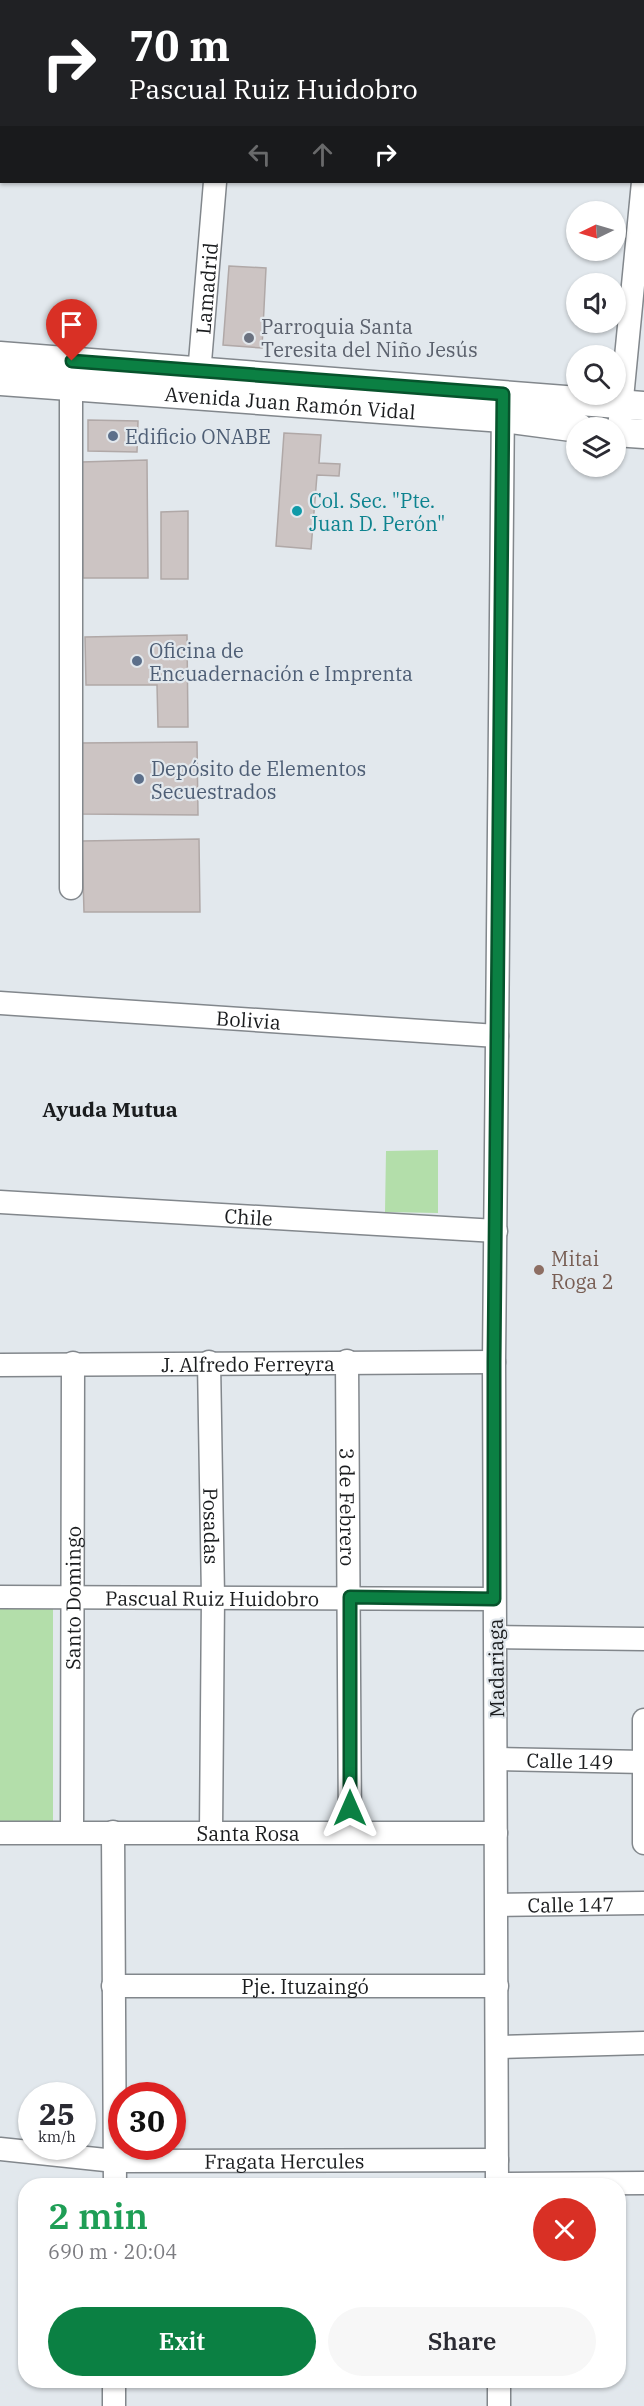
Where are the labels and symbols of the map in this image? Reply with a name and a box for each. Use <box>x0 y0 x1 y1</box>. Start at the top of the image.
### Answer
north arrow <box>566 201 626 261</box>
street label: Lamadrid <box>189 241 223 335</box>
pin <box>46 299 97 361</box>
place label: Parroquia Santa Teresita del Niño Jesús <box>261 313 478 363</box>
marker: Parroquia Santa Teresita del Niño Jesús <box>242 331 256 345</box>
street label: Avenida Juan Ramón Vidal <box>164 380 417 425</box>
place label: Edificio ONABE <box>125 423 271 450</box>
marker: Edificio ONABE <box>106 429 120 443</box>
place label: Col. Sec. "Pte. Juan D. Perón" <box>309 487 445 537</box>
marker: Col. Sec. "Pte. Juan D. Perón" <box>290 504 304 518</box>
place label: Oficina de Encuadernación e Imprenta <box>149 637 413 687</box>
marker: Oficina de Encuadernación e Imprenta <box>130 654 144 668</box>
place label: Depósito de Elementos Secuestrados <box>151 755 366 805</box>
marker: Depósito de Elementos Secuestrados <box>132 772 146 786</box>
street label: Bolivia <box>215 1004 282 1035</box>
district label: Ayuda Mutua <box>42 1095 178 1123</box>
street label: Chile <box>224 1202 274 1231</box>
place label: Mitai Roga 2 <box>551 1245 614 1295</box>
marker: Mitai Roga 2 <box>532 1263 546 1277</box>
street label: J. Alfredo Ferreyra <box>161 1349 335 1378</box>
street label: 3 de Febrero <box>334 1448 362 1566</box>
street label: Posadas <box>198 1487 226 1565</box>
street label: Santo Domingo <box>59 1526 86 1670</box>
street label: Pascual Ruiz Huidobro <box>105 1584 319 1612</box>
street label: Madariaga <box>482 1618 510 1718</box>
street label: Calle 149 <box>526 1746 614 1775</box>
position arrow <box>318 1776 382 1840</box>
street label: Santa Rosa <box>196 1820 300 1847</box>
street label: Calle 147 <box>527 1890 615 1918</box>
street label: Pje. Ituzaingó <box>241 1973 369 2000</box>
speed limit sign: 30 <box>108 2082 186 2160</box>
street label: Fragata Hercules <box>204 2147 365 2174</box>

